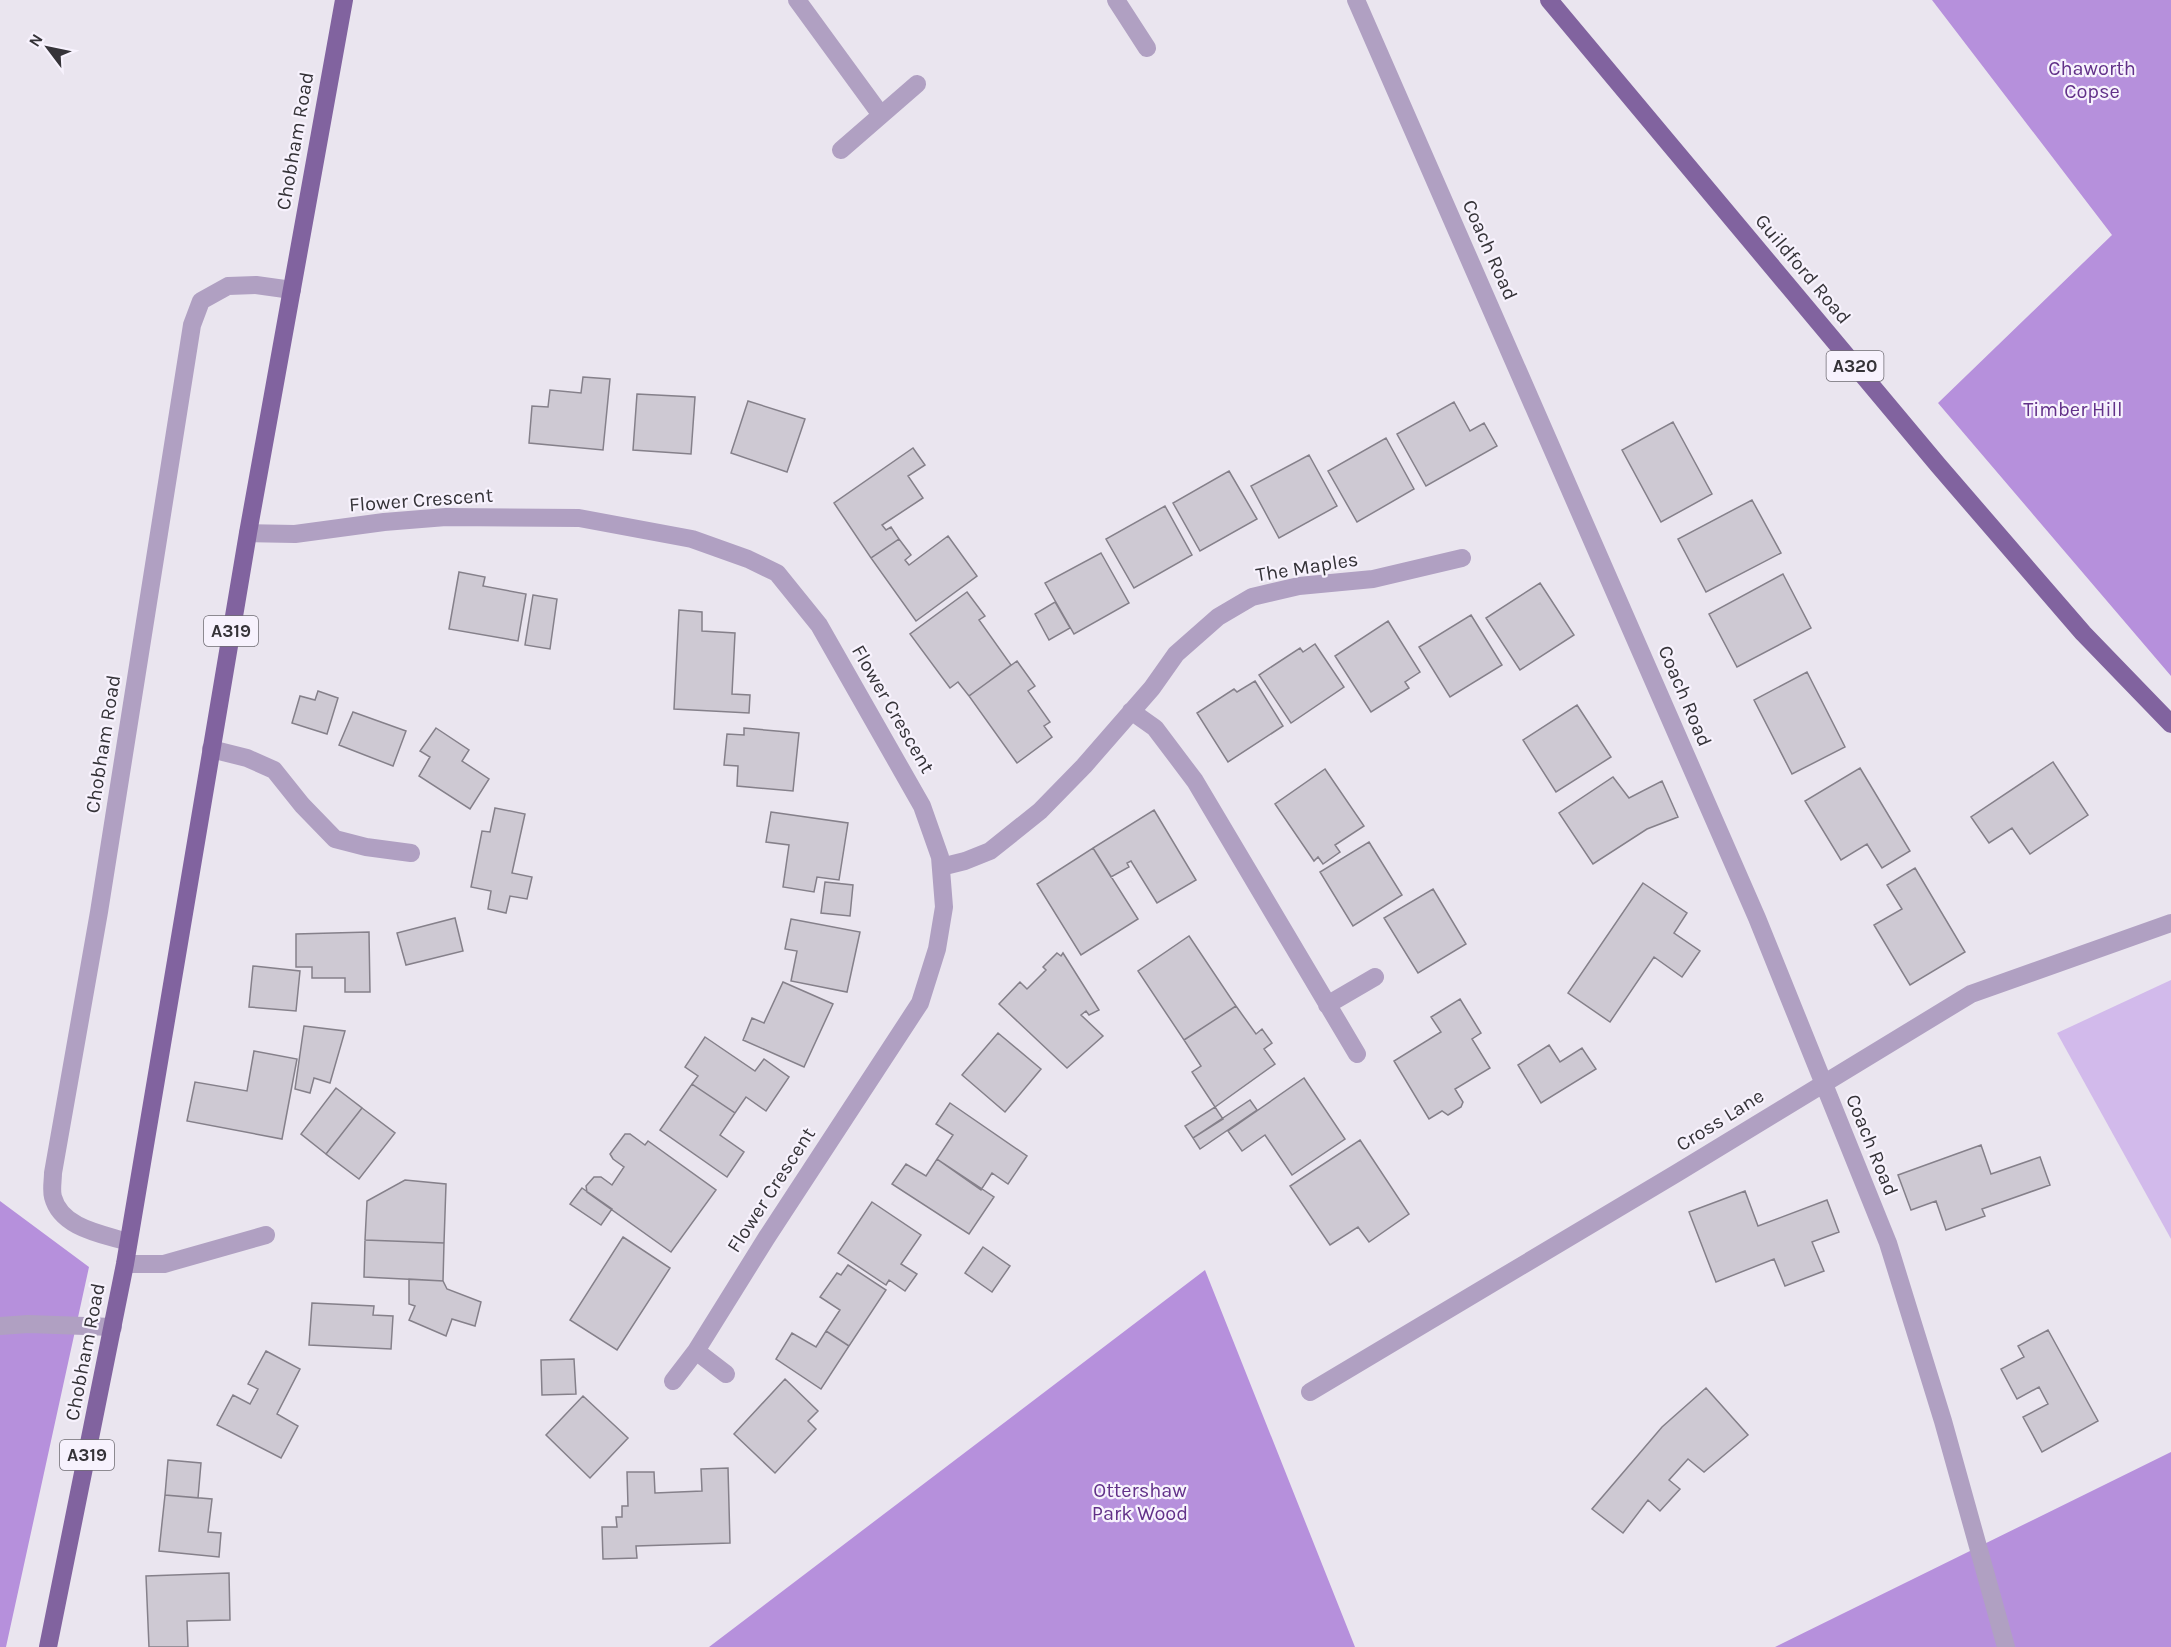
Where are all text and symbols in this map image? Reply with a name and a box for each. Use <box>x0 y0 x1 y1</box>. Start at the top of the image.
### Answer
north arrow <box>18 18 78 78</box>
text: N <box>25 30 47 50</box>
park label: Chaworth Copse <box>2048 57 2136 103</box>
street label: Chobham Road <box>272 70 318 212</box>
street label: Coach Road <box>1458 196 1522 304</box>
street label: Guildford Road <box>1750 209 1856 329</box>
road number: A320 <box>1826 351 1884 381</box>
park label: Timber Hill <box>2023 398 2123 421</box>
street label: Flower Crescent <box>348 483 494 517</box>
street label: The Maples <box>1254 548 1360 586</box>
road number: A319 <box>204 616 258 646</box>
street label: Flower Crescent <box>847 641 939 778</box>
street label: Coach Road <box>1653 642 1717 750</box>
street label: Chobham Road <box>81 673 125 815</box>
street label: Cross Lane <box>1672 1084 1768 1156</box>
street label: Coach Road <box>1841 1091 1903 1199</box>
street label: Flower Crescent <box>722 1123 820 1257</box>
street label: Chobham Road <box>60 1281 110 1423</box>
road number: A319 <box>60 1440 114 1470</box>
park label: Ottershaw Park Wood <box>1092 1479 1188 1525</box>

